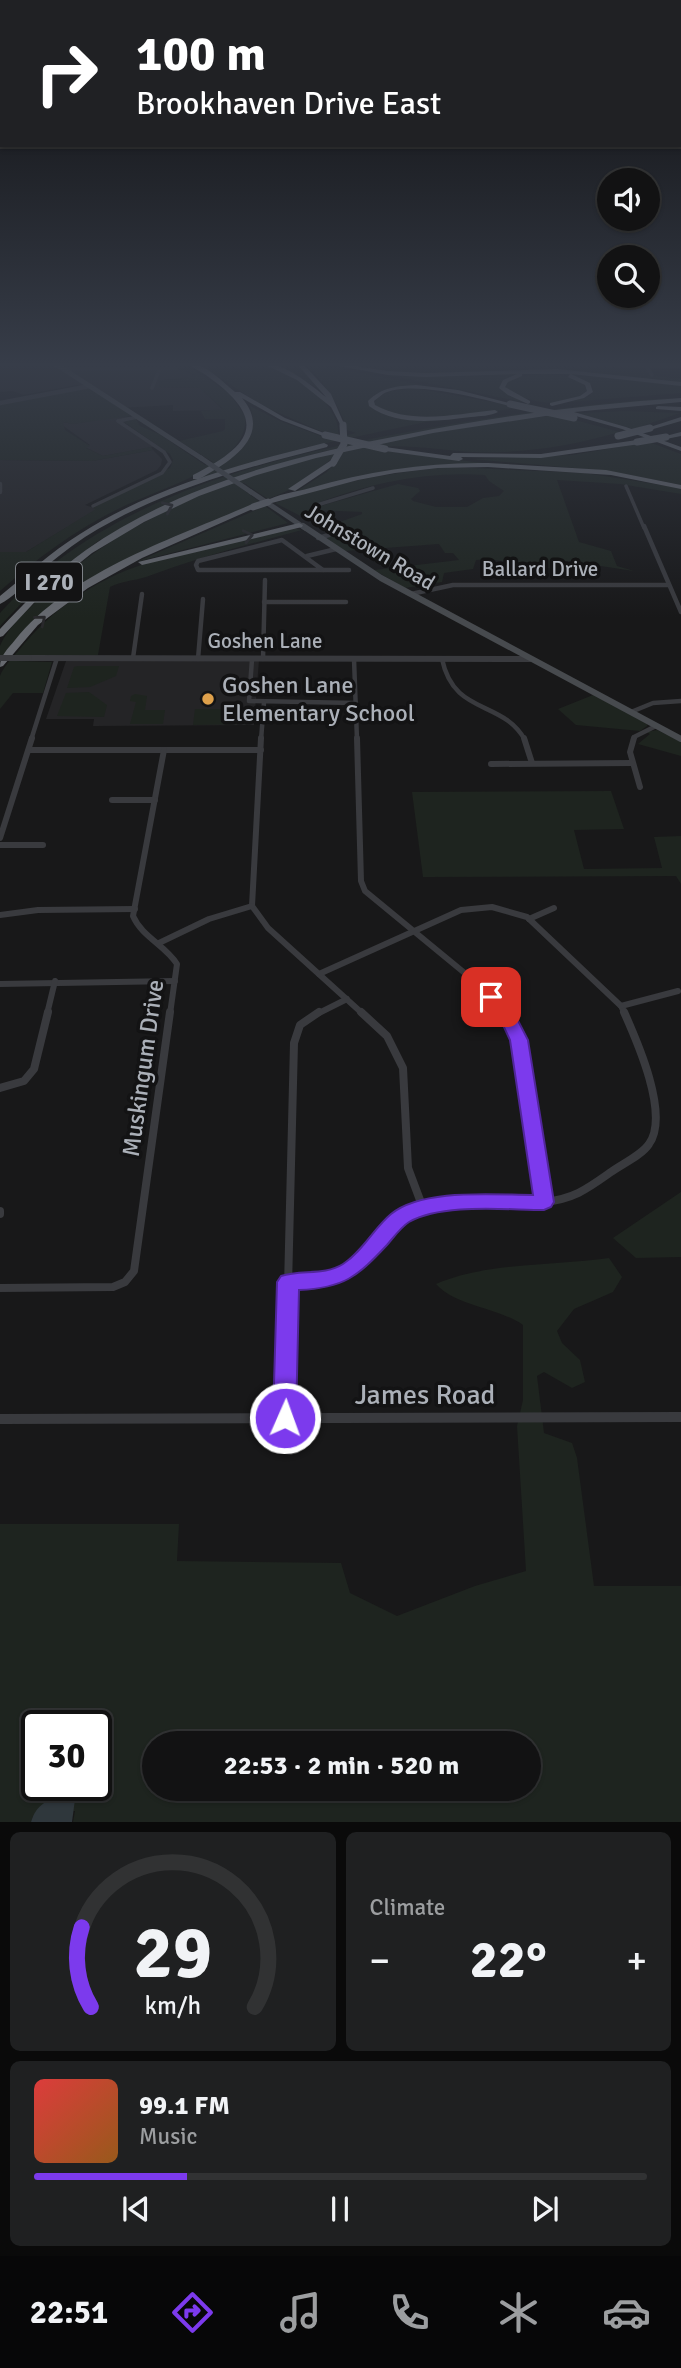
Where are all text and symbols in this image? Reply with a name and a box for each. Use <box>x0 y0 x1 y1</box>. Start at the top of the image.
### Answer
text: 100 m <box>136 24 266 84</box>
icon: right <box>21 28 112 119</box>
text: Brookhaven Drive East <box>136 84 441 123</box>
map controls <box>597 168 660 308</box>
button: sound <box>597 168 660 231</box>
button: search <box>597 245 660 308</box>
street label: Johnstown Road <box>301 498 439 596</box>
one-way arrow <box>160 501 173 515</box>
one-way arrow <box>242 530 254 544</box>
street label: Ballard Drive <box>482 556 598 582</box>
road number: I 270 <box>16 562 82 602</box>
one-way arrow <box>33 616 46 628</box>
street label: Goshen Lane <box>208 628 323 654</box>
place label: Goshen Lane Elementary School <box>222 670 415 728</box>
marker: Goshen Lane Elementary School <box>200 691 216 707</box>
pin <box>461 967 521 1027</box>
street label: Muskingum Drive <box>116 978 170 1158</box>
icon: arrive <box>472 978 510 1016</box>
street label: James Road <box>355 1378 495 1412</box>
position arrow <box>248 1381 322 1455</box>
speed limit sign: 30 <box>21 1710 112 1801</box>
text: 22:53 · 2 min · 520 m <box>224 1750 459 1782</box>
text: Climate <box>370 1893 445 1922</box>
text: 29 <box>133 1910 212 1999</box>
text: 22° <box>470 1928 547 1992</box>
text: − <box>370 1937 390 1984</box>
text: + <box>626 1937 647 1984</box>
text: km/h <box>144 1990 201 2021</box>
text: 99.1 FM <box>139 2090 230 2122</box>
text: Music <box>139 2122 197 2151</box>
icon: previous <box>117 2190 155 2228</box>
icon: pause <box>321 2190 359 2228</box>
icon: next <box>526 2190 564 2228</box>
icon: directions <box>168 2288 217 2337</box>
icon: music <box>276 2288 325 2337</box>
icon: phone <box>385 2288 434 2337</box>
icon: climate <box>494 2288 543 2337</box>
icon: car <box>602 2288 651 2337</box>
text: 22:51 <box>30 2293 108 2332</box>

